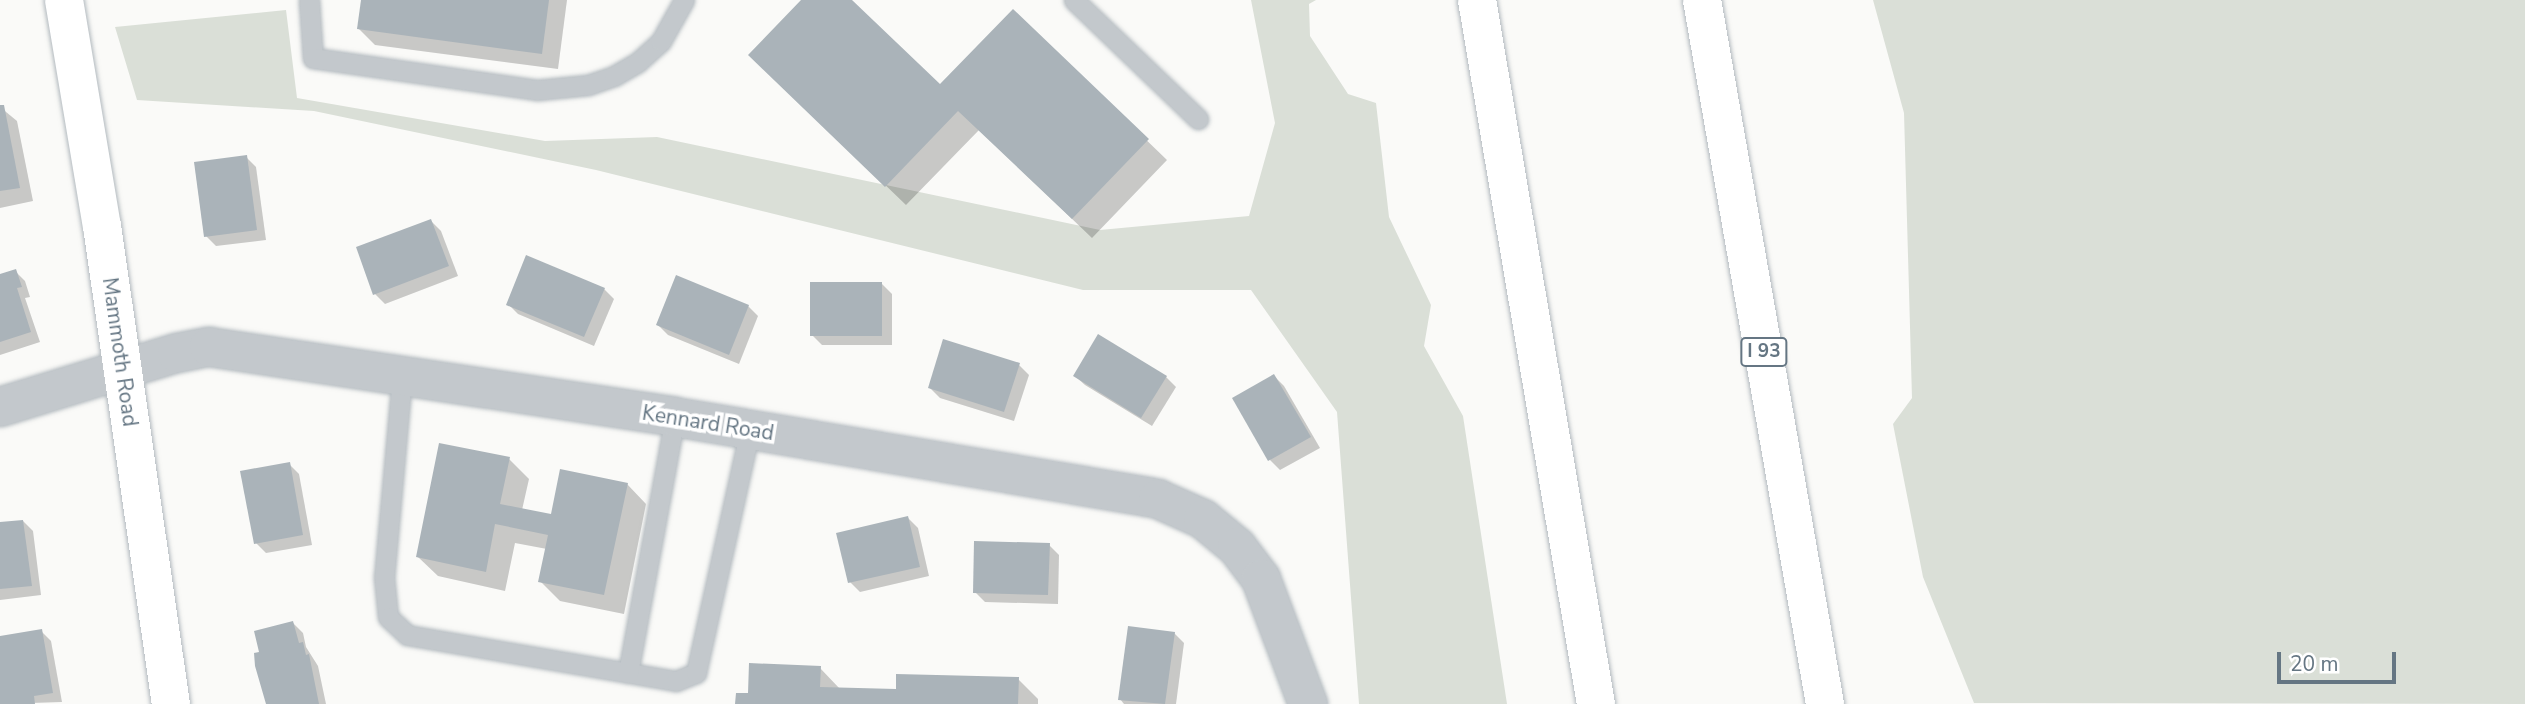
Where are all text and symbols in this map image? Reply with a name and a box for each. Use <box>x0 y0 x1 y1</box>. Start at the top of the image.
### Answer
street label: Mammoth Road <box>97 276 143 428</box>
road number: I 93 <box>1740 336 1788 368</box>
street label: Kennard Road <box>640 400 776 446</box>
scale bar <box>2280 638 2399 682</box>
text: 20 m <box>2290 650 2339 678</box>

